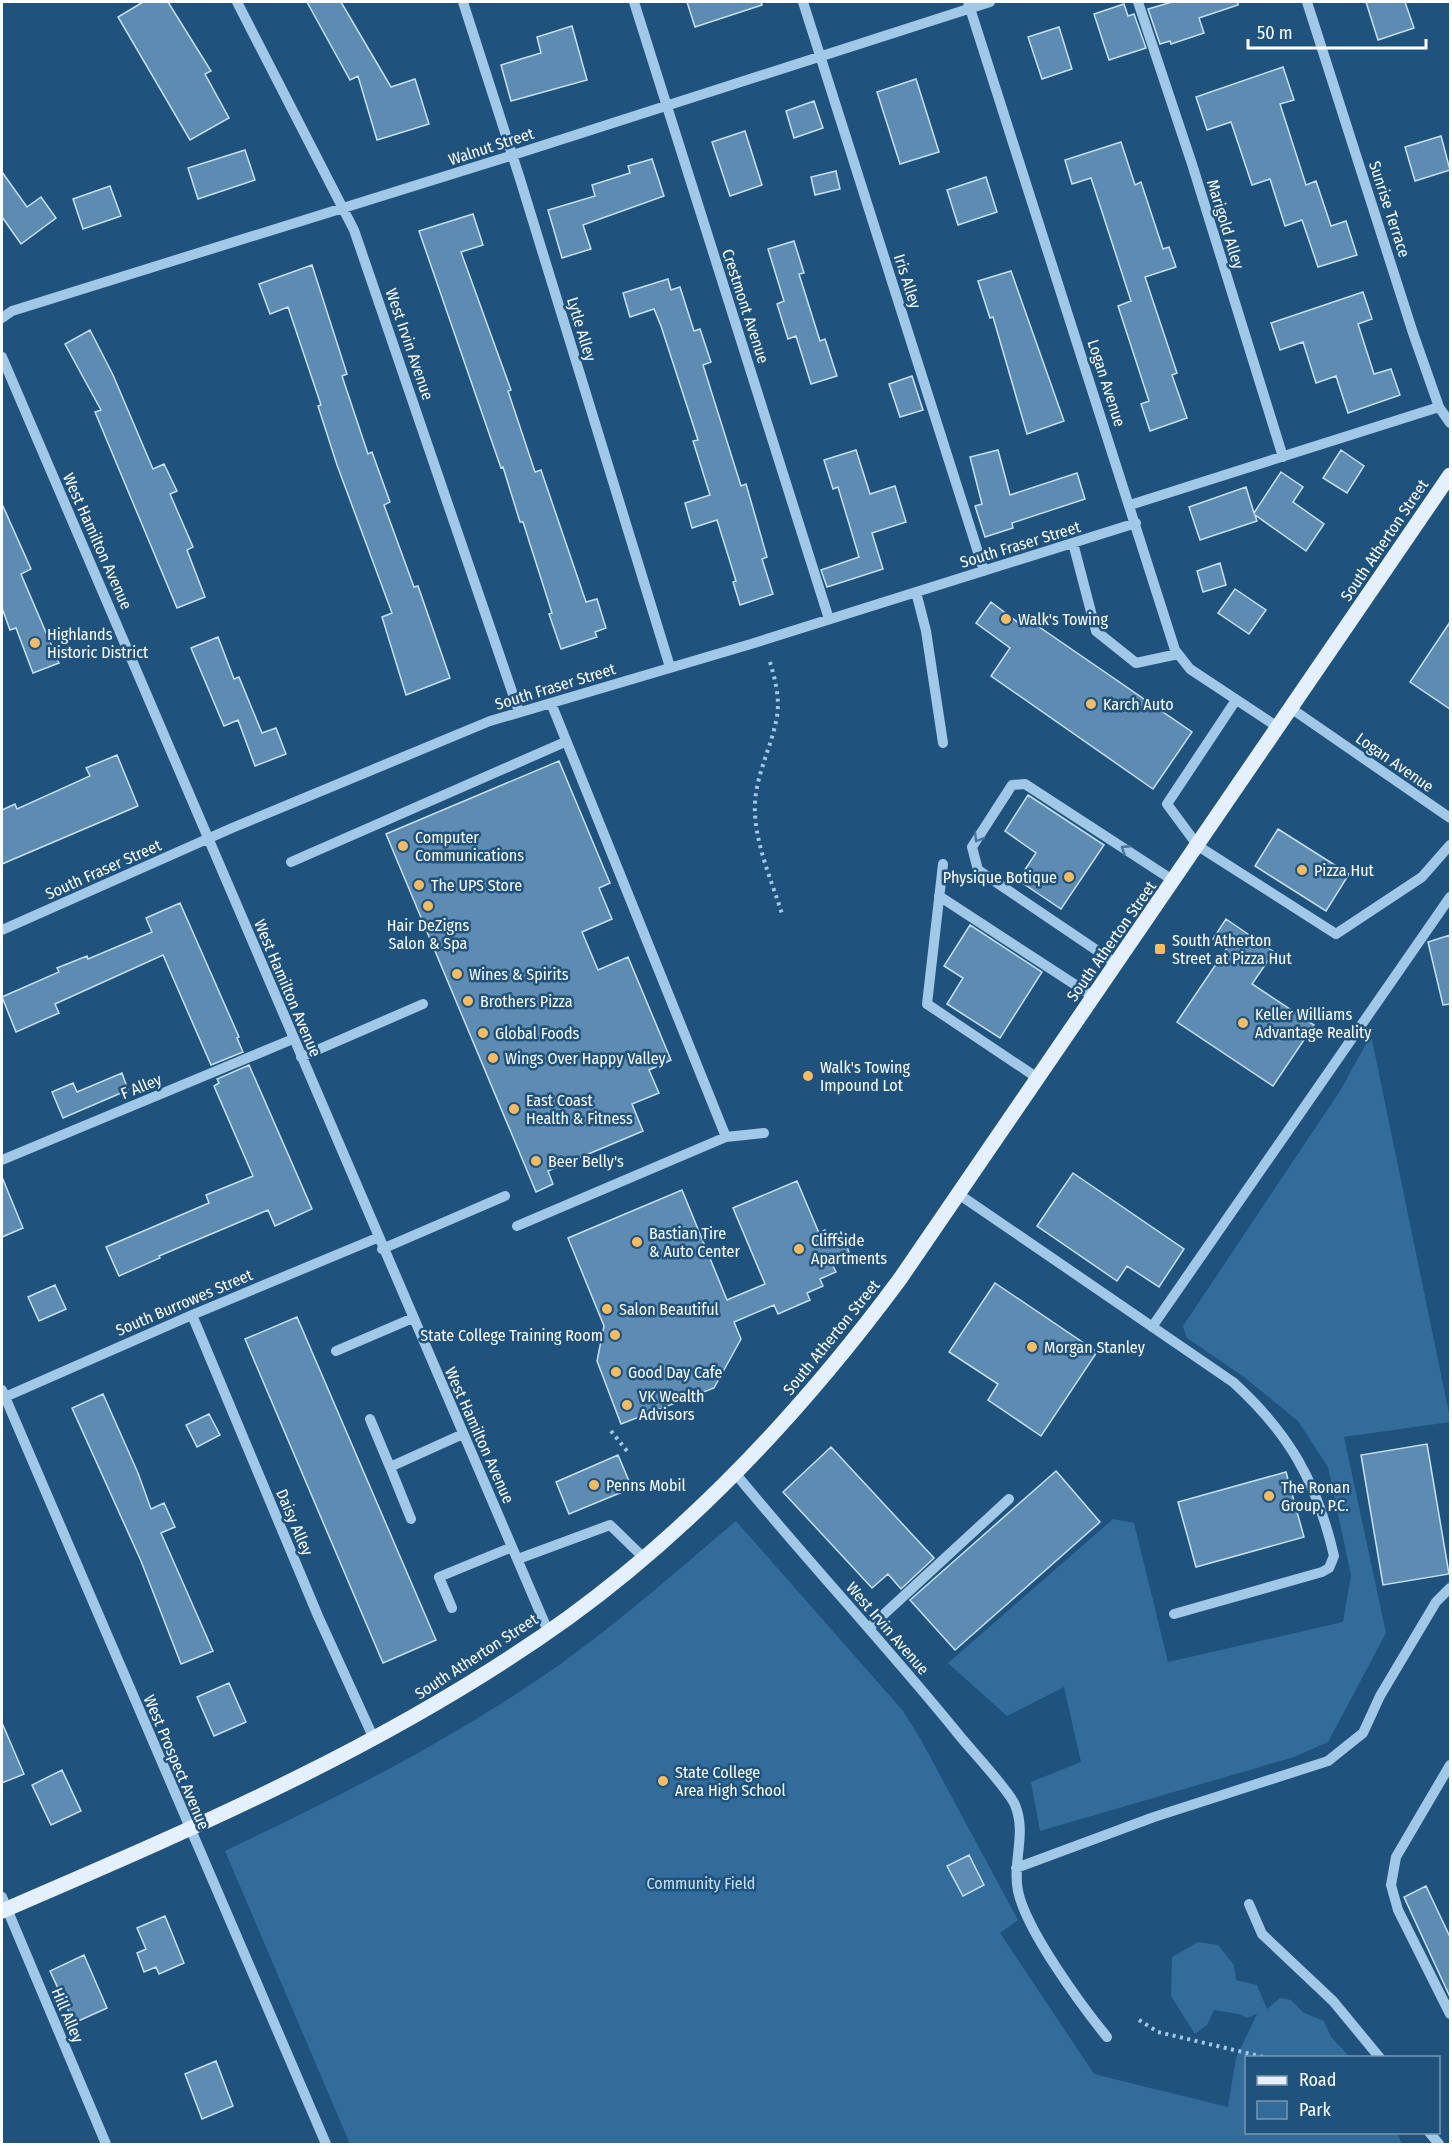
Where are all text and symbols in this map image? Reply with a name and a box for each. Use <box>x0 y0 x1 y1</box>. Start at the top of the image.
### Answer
scale bar <box>1248 12 1426 50</box>
text: 50 m <box>1257 22 1293 44</box>
street label: Walnut Street <box>446 124 537 169</box>
street label: Sunrise Terrace <box>1365 159 1414 260</box>
street label: Marigold Alley <box>1203 177 1248 272</box>
street label: Crestmont Avenue <box>718 247 773 366</box>
street label: Iris Alley <box>890 252 926 312</box>
street label: West Irvin Avenue <box>382 286 438 403</box>
street label: Lytle Alley <box>563 295 600 364</box>
street label: Logan Avenue <box>1084 337 1130 429</box>
street label: West Hamilton Avenue <box>59 470 136 612</box>
street label: South Atherton Street <box>1337 475 1433 605</box>
street label: South Fraser Street <box>958 517 1083 572</box>
place label: Walk's Towing <box>1018 610 1108 629</box>
marker: Walk's Towing <box>999 612 1013 626</box>
place label: Highlands Historic District <box>47 625 149 662</box>
marker: Highlands Historic District <box>28 636 42 650</box>
street label: South Fraser Street <box>493 659 618 714</box>
place label: Karch Auto <box>1103 695 1174 714</box>
marker: Karch Auto <box>1084 697 1098 711</box>
street label: Logan Avenue <box>1352 729 1437 796</box>
place label: Computer Communications <box>415 828 524 865</box>
one-way arrow <box>974 832 986 842</box>
street label: South Fraser Street <box>42 835 165 904</box>
marker: Computer Communications <box>396 839 410 853</box>
one-way arrow <box>1121 845 1132 856</box>
place label: Pizza Hut <box>1314 861 1375 880</box>
marker: Pizza Hut <box>1295 863 1309 877</box>
place label: Physique Botique <box>943 868 1057 887</box>
marker: Physique Botique <box>1062 870 1076 884</box>
place label: The UPS Store <box>431 876 522 895</box>
street label: South Atherton Street <box>1063 877 1161 1005</box>
marker: The UPS Store <box>412 878 426 892</box>
marker: Hair DeZigns Salon & Spa <box>421 899 435 913</box>
place label: Hair DeZigns Salon & Spa <box>387 916 469 953</box>
street label: West Hamilton Avenue <box>250 917 325 1060</box>
place label: South Atherton Street at Pizza Hut <box>1172 931 1292 968</box>
marker: South Atherton Street at Pizza Hut <box>1153 942 1167 956</box>
place label: Wines & Spirits <box>469 965 569 984</box>
marker: Wines & Spirits <box>450 967 464 981</box>
place label: Brothers Pizza <box>480 992 573 1011</box>
marker: Brothers Pizza <box>461 994 475 1008</box>
place label: Keller Williams Advantage Reality <box>1255 1005 1372 1042</box>
marker: Keller Williams Advantage Reality <box>1236 1016 1250 1030</box>
place label: Global Foods <box>495 1024 580 1043</box>
marker: Global Foods <box>476 1026 490 1040</box>
place label: Wings Over Happy Valley <box>505 1049 667 1068</box>
marker: Wings Over Happy Valley <box>486 1051 500 1065</box>
place label: Walk's Towing Impound Lot <box>820 1058 910 1095</box>
street label: F Alley <box>118 1069 165 1103</box>
marker: Walk's Towing Impound Lot <box>801 1069 815 1083</box>
place label: East Coast Health & Fitness <box>526 1091 633 1128</box>
marker: East Coast Health & Fitness <box>507 1102 521 1116</box>
place label: Beer Belly's <box>548 1152 624 1171</box>
marker: Beer Belly's <box>529 1154 543 1168</box>
place label: Bastian Tire & Auto Center <box>649 1224 740 1261</box>
place label: Cliffside Apartments <box>811 1231 887 1268</box>
marker: Bastian Tire & Auto Center <box>630 1235 644 1249</box>
marker: Cliffside Apartments <box>792 1242 806 1256</box>
street label: South Burrowes Street <box>113 1265 256 1340</box>
street label: South Atherton Street <box>779 1275 884 1399</box>
place label: Salon Beautiful <box>619 1300 719 1319</box>
marker: Salon Beautiful <box>600 1302 614 1316</box>
place label: State College Training Room <box>420 1326 603 1345</box>
marker: State College Training Room <box>608 1328 622 1342</box>
place label: Morgan Stanley <box>1044 1338 1146 1357</box>
marker: Morgan Stanley <box>1025 1340 1039 1354</box>
place label: Good Day Cafe <box>628 1363 723 1382</box>
street label: West Hamilton Avenue <box>441 1364 518 1506</box>
marker: Good Day Cafe <box>609 1365 623 1379</box>
place label: VK Wealth Advisors <box>639 1387 705 1424</box>
marker: VK Wealth Advisors <box>620 1398 634 1412</box>
place label: Penns Mobil <box>606 1476 686 1495</box>
marker: Penns Mobil <box>587 1478 601 1492</box>
place label: The Ronan Group, P.C. <box>1281 1478 1350 1515</box>
street label: Daisy Alley <box>272 1486 317 1559</box>
marker: The Ronan Group, P.C. <box>1262 1489 1276 1503</box>
street label: West Irvin Avenue <box>842 1578 933 1679</box>
street label: South Atherton Street <box>411 1609 542 1703</box>
street label: West Prospect Avenue <box>140 1692 214 1832</box>
place label: State College Area High School <box>675 1763 786 1800</box>
marker: State College Area High School <box>656 1774 670 1788</box>
park label: Community Field <box>647 1874 755 1893</box>
street label: Hill Alley <box>48 1985 88 2046</box>
legend <box>1245 2056 1440 2134</box>
text: Road <box>1299 2069 1336 2091</box>
text: Park <box>1299 2099 1332 2121</box>

